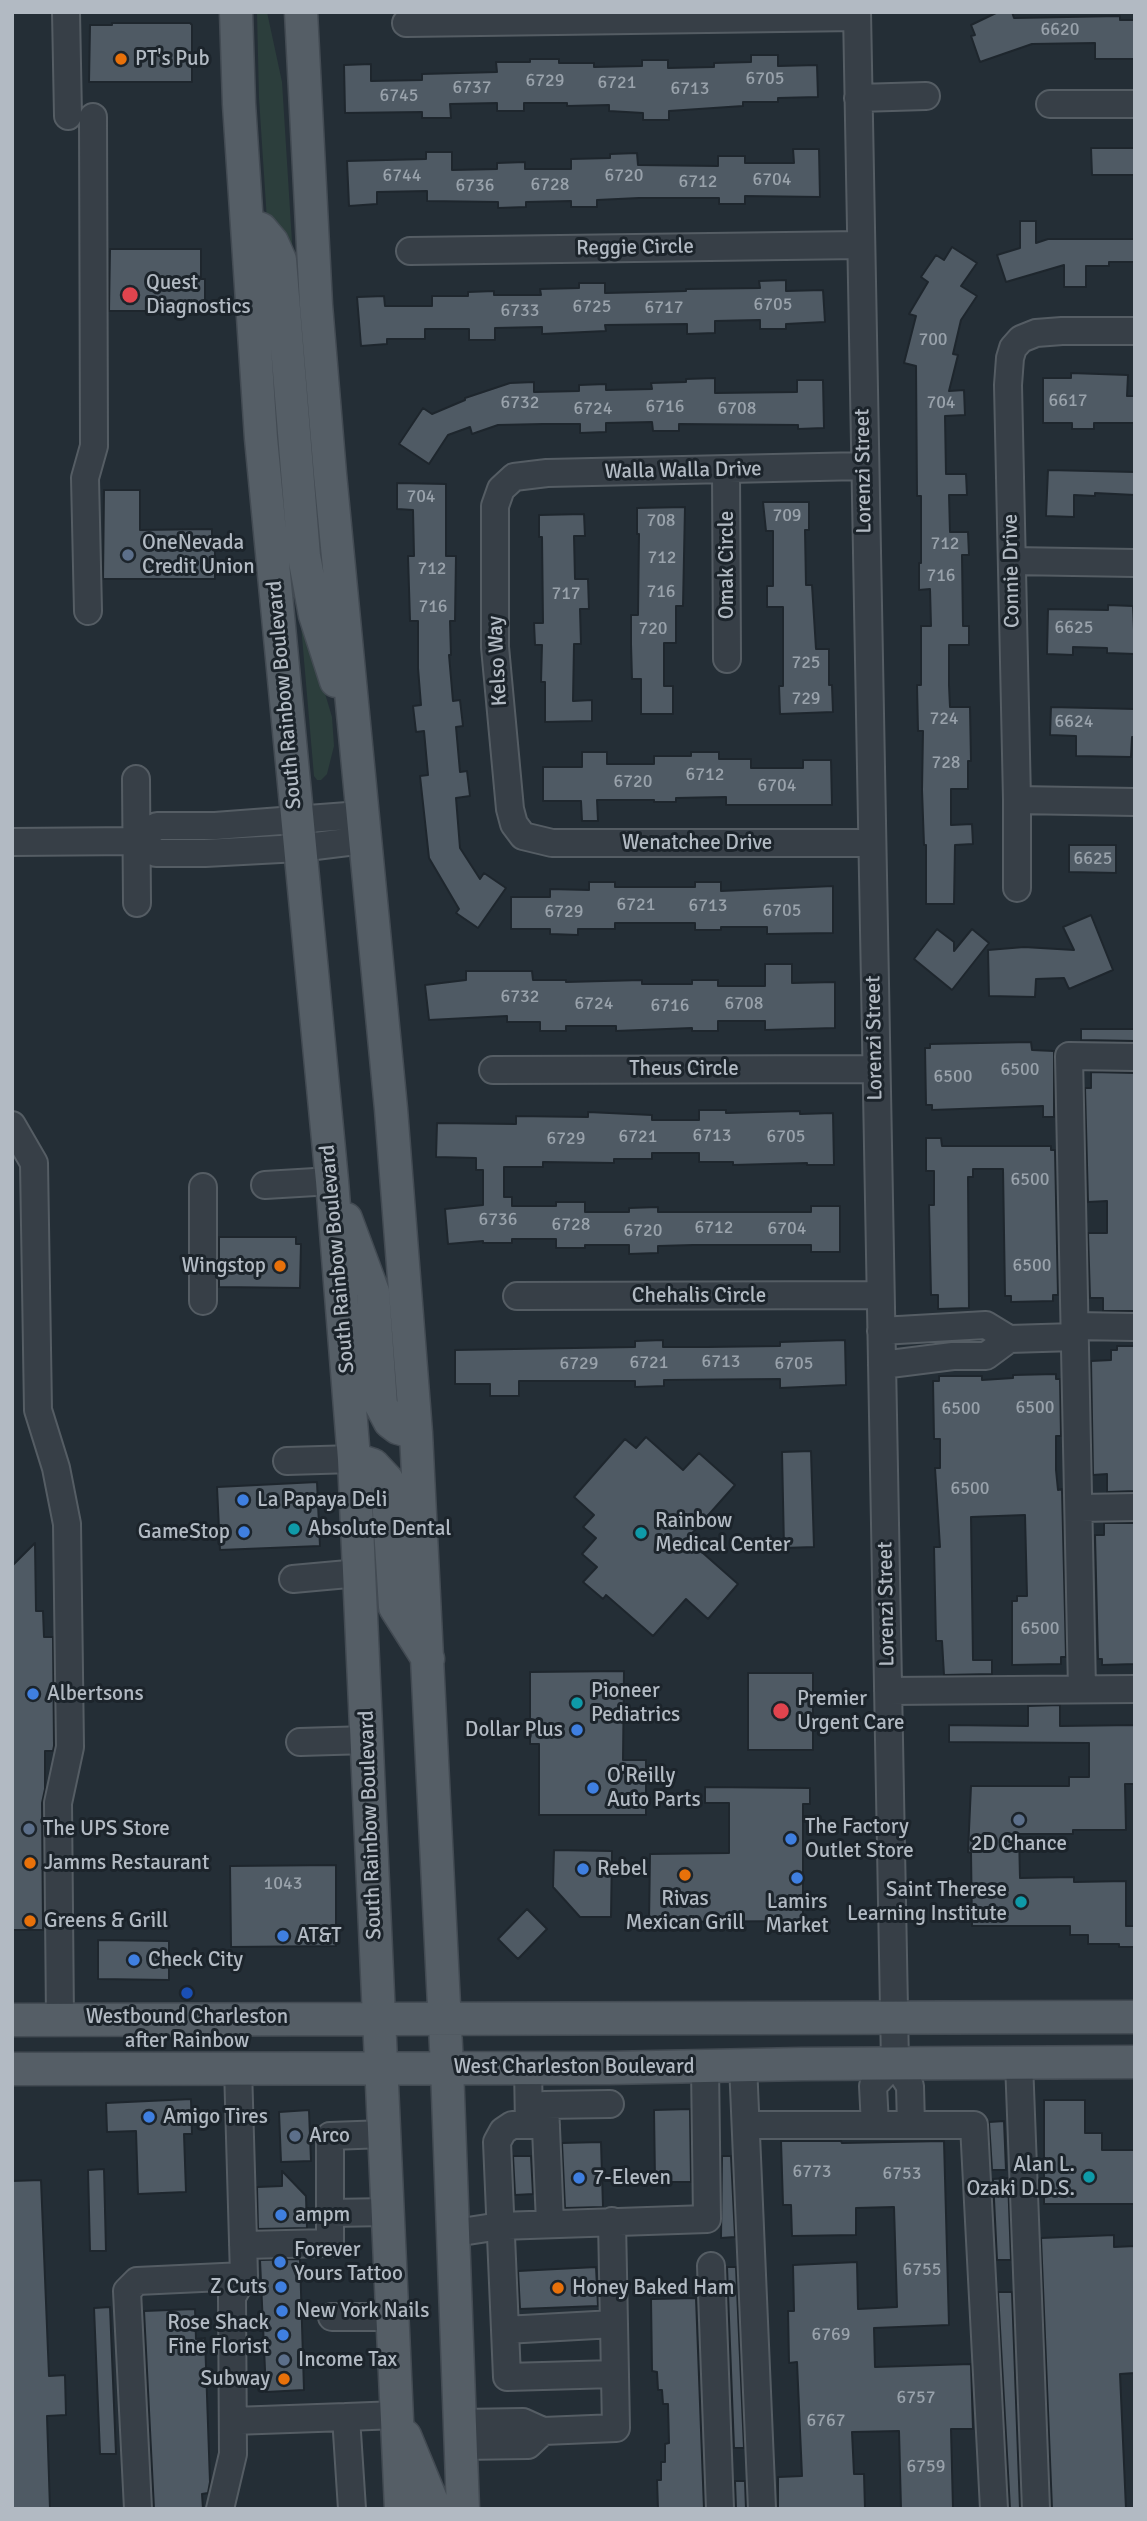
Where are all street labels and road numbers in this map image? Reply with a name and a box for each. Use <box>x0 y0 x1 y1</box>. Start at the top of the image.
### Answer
street label: Reggie Circle <box>576 234 694 262</box>
street label: Lorenzi Street <box>850 408 878 534</box>
street label: Walla Walla Drive <box>604 457 762 485</box>
street label: Omak Circle <box>714 511 740 619</box>
street label: Connie Drive <box>998 514 1026 628</box>
street label: South Rainbow Boulevard <box>262 580 308 810</box>
street label: Kelso Way <box>483 615 513 707</box>
street label: Wenatchee Drive <box>622 830 772 856</box>
street label: Lorenzi Street <box>861 975 889 1101</box>
street label: Theus Circle <box>629 1056 739 1082</box>
street label: South Rainbow Boulevard <box>315 1144 361 1374</box>
street label: Chehalis Circle <box>632 1283 766 1309</box>
street label: Lorenzi Street <box>873 1541 901 1667</box>
street label: South Rainbow Boulevard <box>354 1710 388 1940</box>
street label: West Charleston Boulevard <box>453 2054 695 2080</box>

